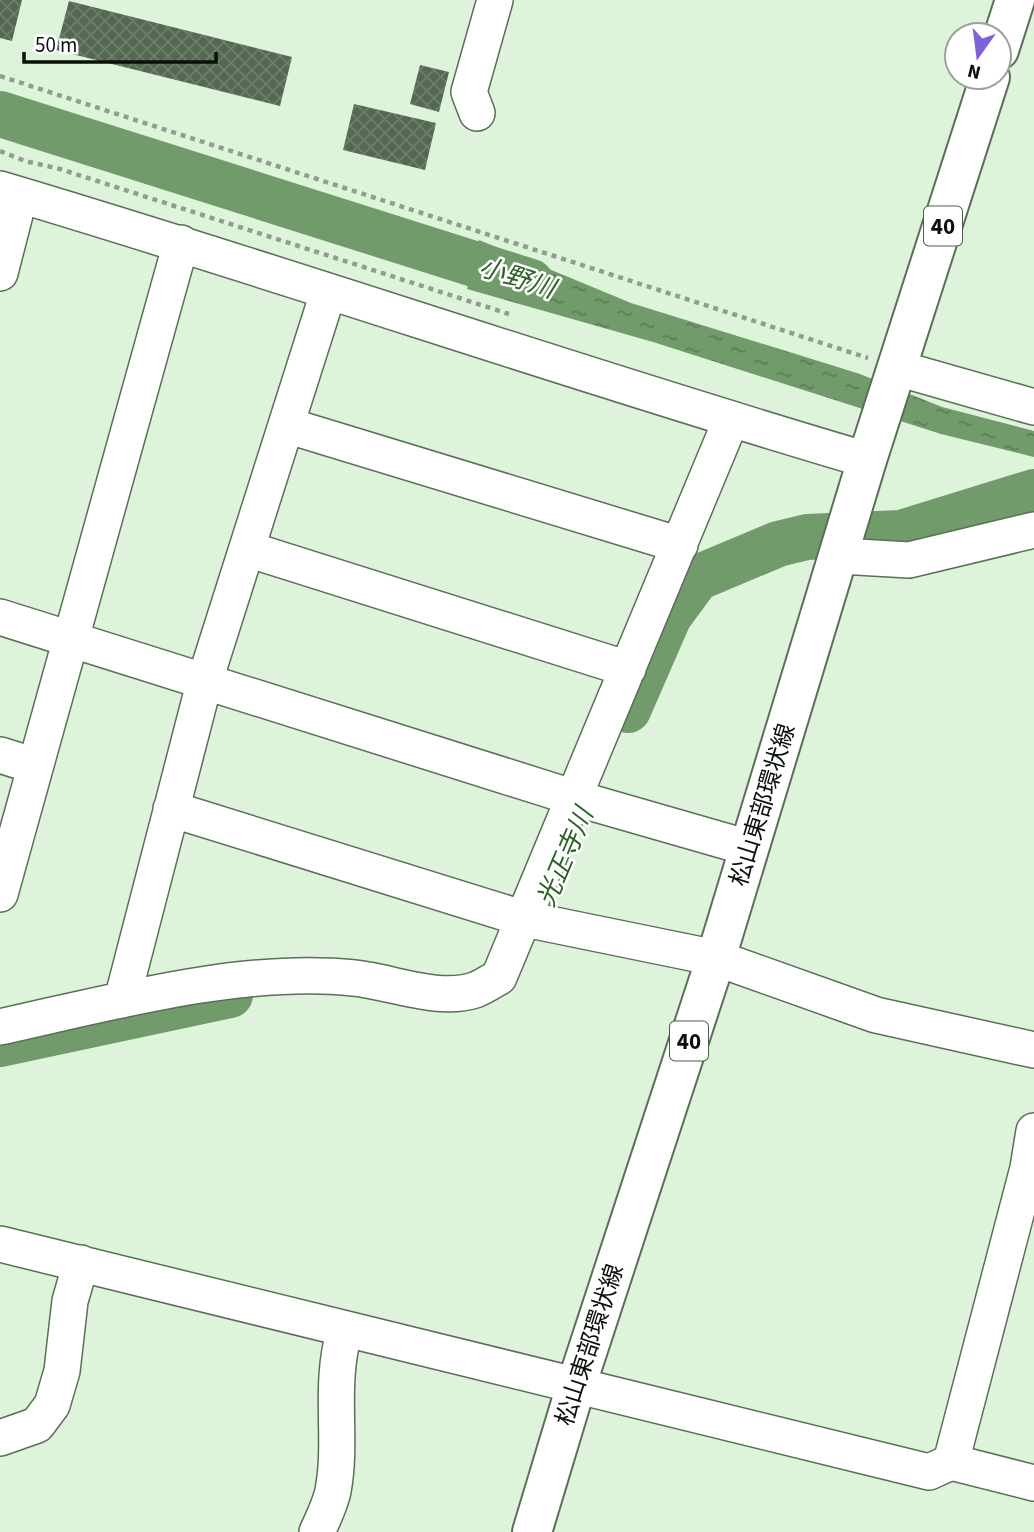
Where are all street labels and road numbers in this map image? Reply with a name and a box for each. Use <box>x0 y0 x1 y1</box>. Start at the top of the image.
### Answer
road number: 40 <box>924 206 962 246</box>
street label: 松山東部環状線 <box>722 720 804 890</box>
road number: 40 <box>670 1022 708 1060</box>
street label: 松山東部環状線 <box>547 1260 633 1430</box>

